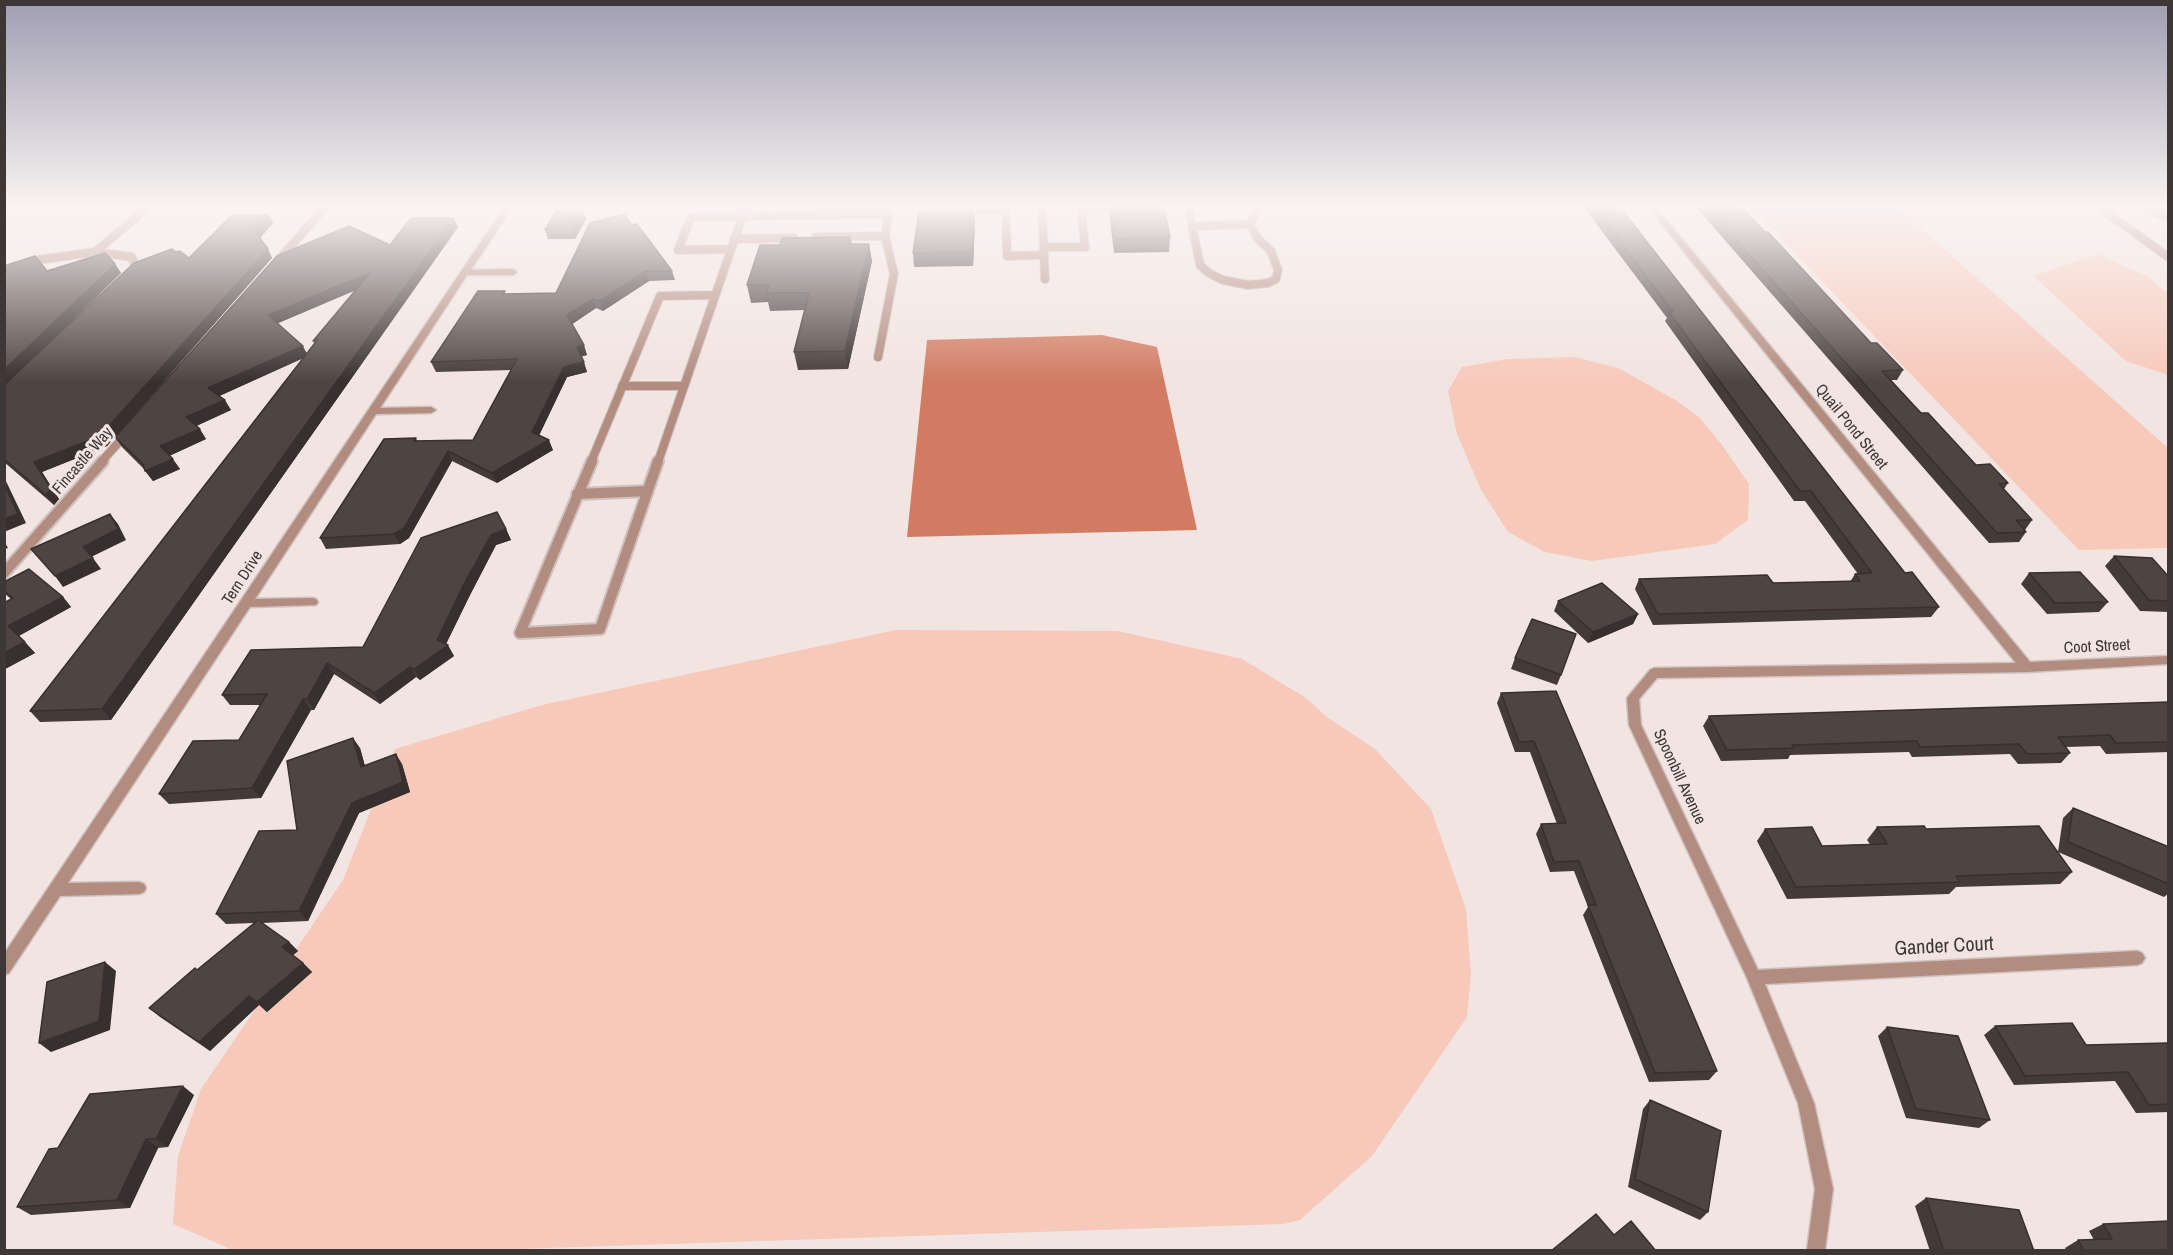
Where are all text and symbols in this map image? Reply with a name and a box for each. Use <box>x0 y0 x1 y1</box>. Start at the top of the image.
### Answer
street label: Quail Pond Street <box>1811 380 1891 474</box>
street label: Fincastle Way <box>49 424 117 498</box>
street label: Tern Drive <box>218 547 268 609</box>
street label: Coot Street <box>2063 636 2131 658</box>
street label: Spoonbill Avenue <box>1649 726 1709 828</box>
street label: Gander Court <box>1894 932 1994 962</box>

